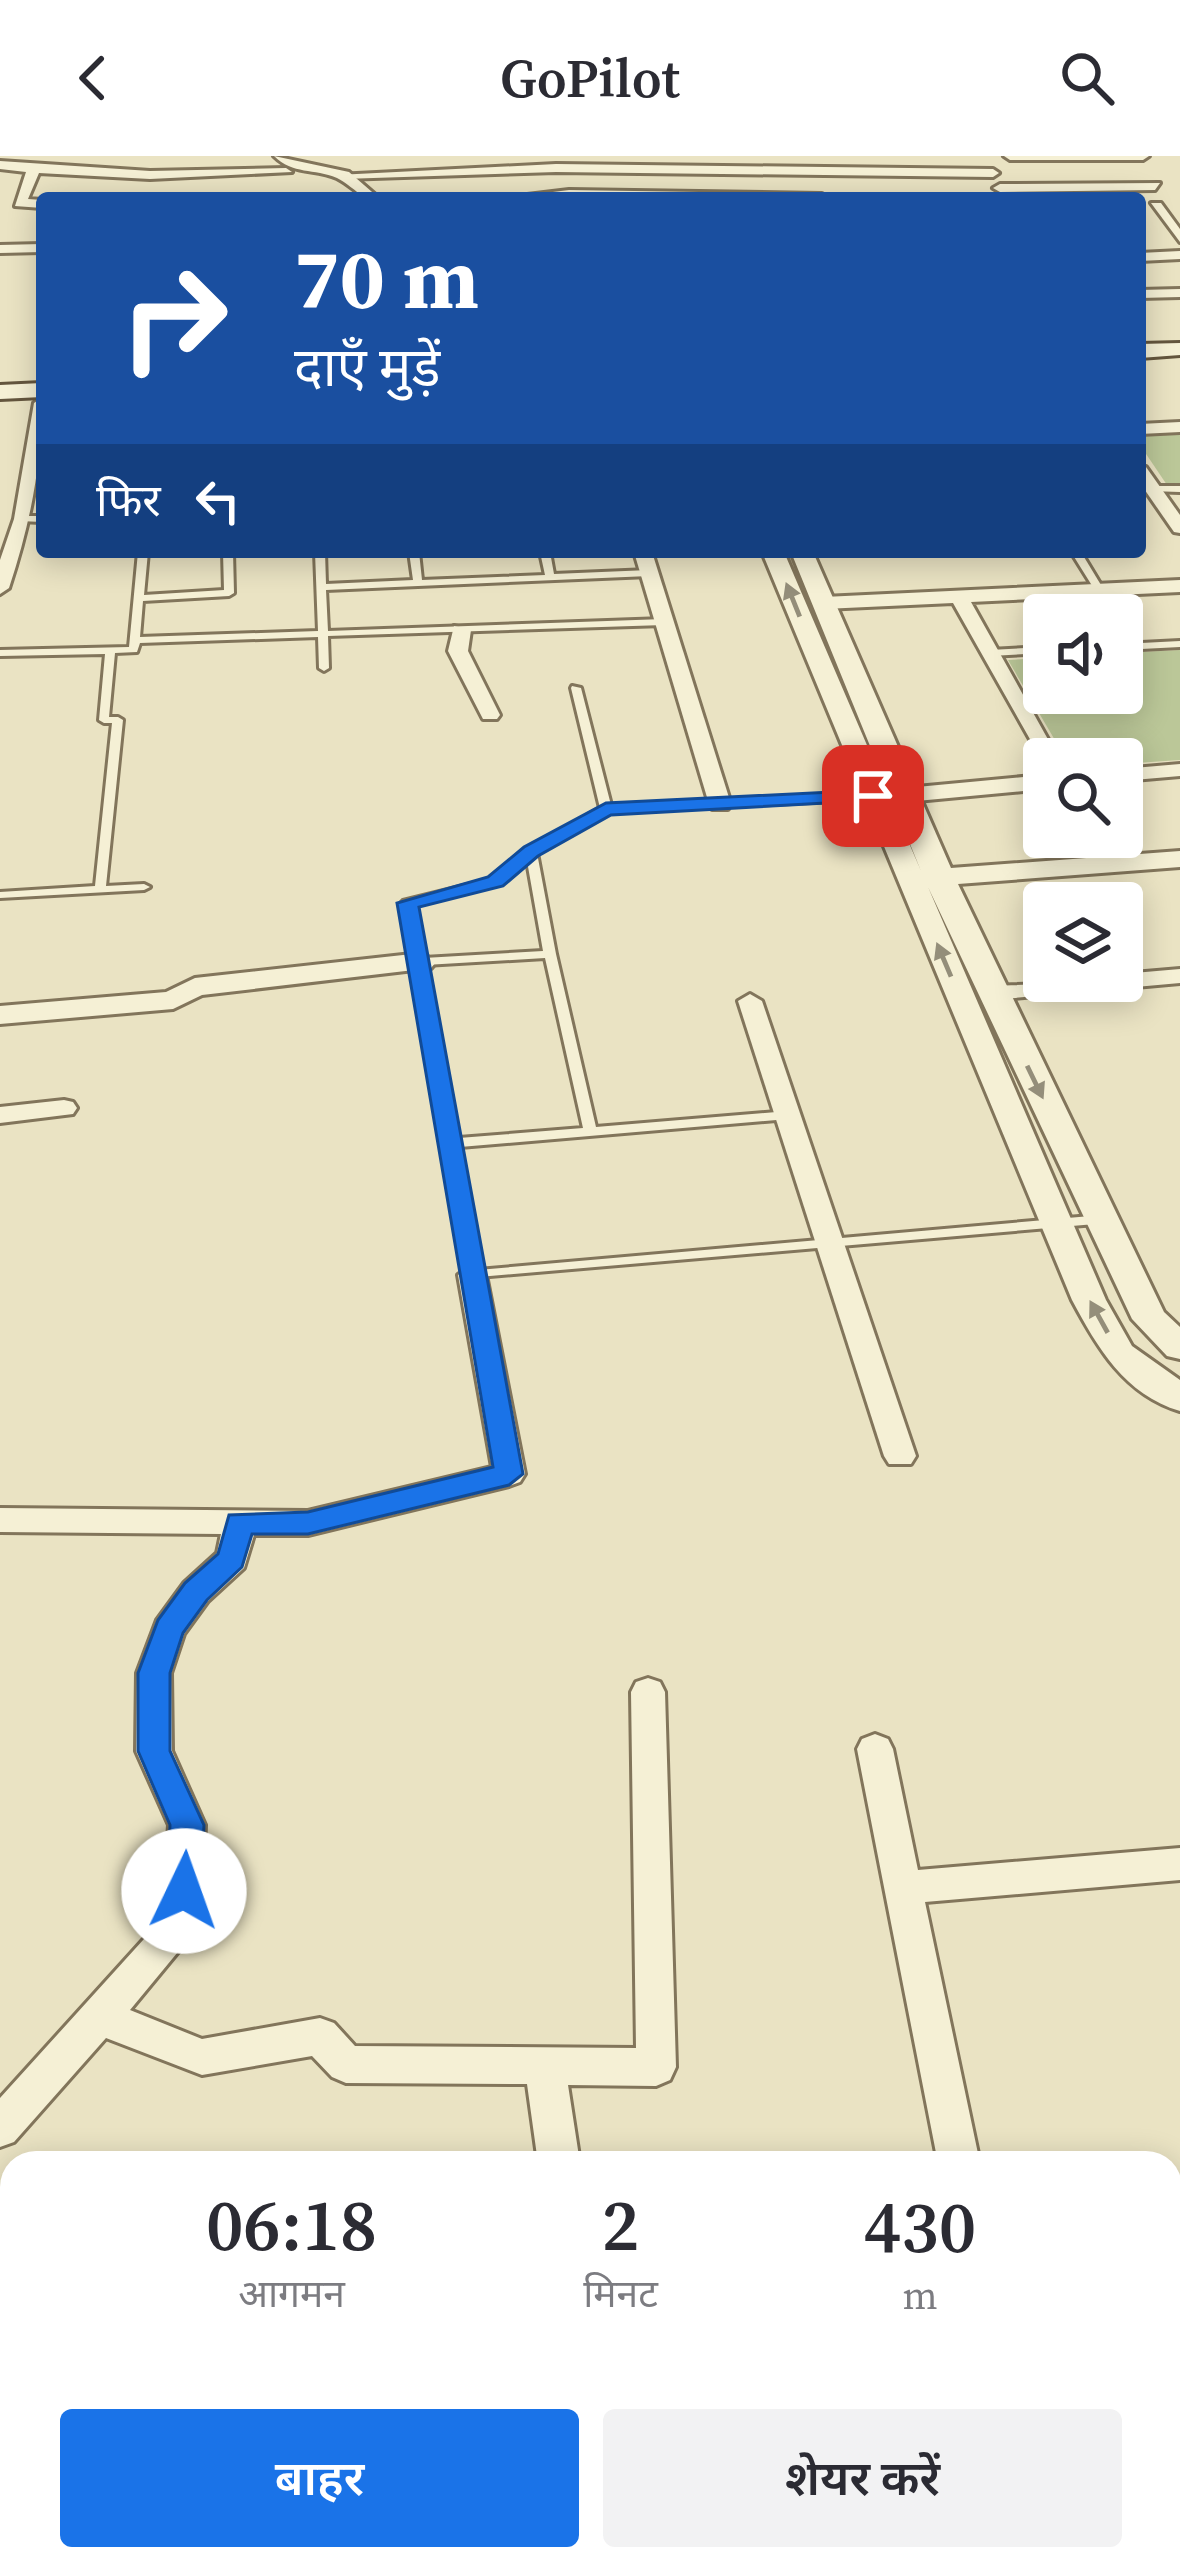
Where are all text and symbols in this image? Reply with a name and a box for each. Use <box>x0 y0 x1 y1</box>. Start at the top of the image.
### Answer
text: GoPilot <box>500 41 680 115</box>
icon: back <box>60 45 126 111</box>
icon: search <box>1054 45 1120 111</box>
text: 70 m <box>294 221 479 336</box>
icon: right <box>96 240 252 396</box>
text: दाएँ मुड़ें <box>294 330 440 404</box>
icon: left <box>185 468 251 534</box>
text: फिर <box>96 469 161 531</box>
one-way arrow <box>783 582 802 618</box>
map controls <box>1023 594 1143 1002</box>
button: sound <box>1023 594 1143 714</box>
button: search <box>1023 738 1143 858</box>
pin <box>822 745 924 847</box>
icon: arrive <box>840 763 906 829</box>
button: layers <box>1023 882 1143 1002</box>
one-way arrow <box>933 942 953 977</box>
one-way arrow <box>1025 1065 1045 1100</box>
one-way arrow <box>1089 1300 1110 1335</box>
position arrow <box>121 1828 247 1954</box>
text: 06:18 <box>206 2175 377 2274</box>
text: 2 <box>602 2175 639 2274</box>
text: 430 <box>864 2177 976 2276</box>
text: आगमन <box>238 2267 345 2320</box>
text: मिनट <box>583 2267 658 2320</box>
text: m <box>902 2269 938 2322</box>
button: बाहर <box>60 2409 579 2547</box>
button: शेयर करें <box>603 2409 1122 2547</box>

